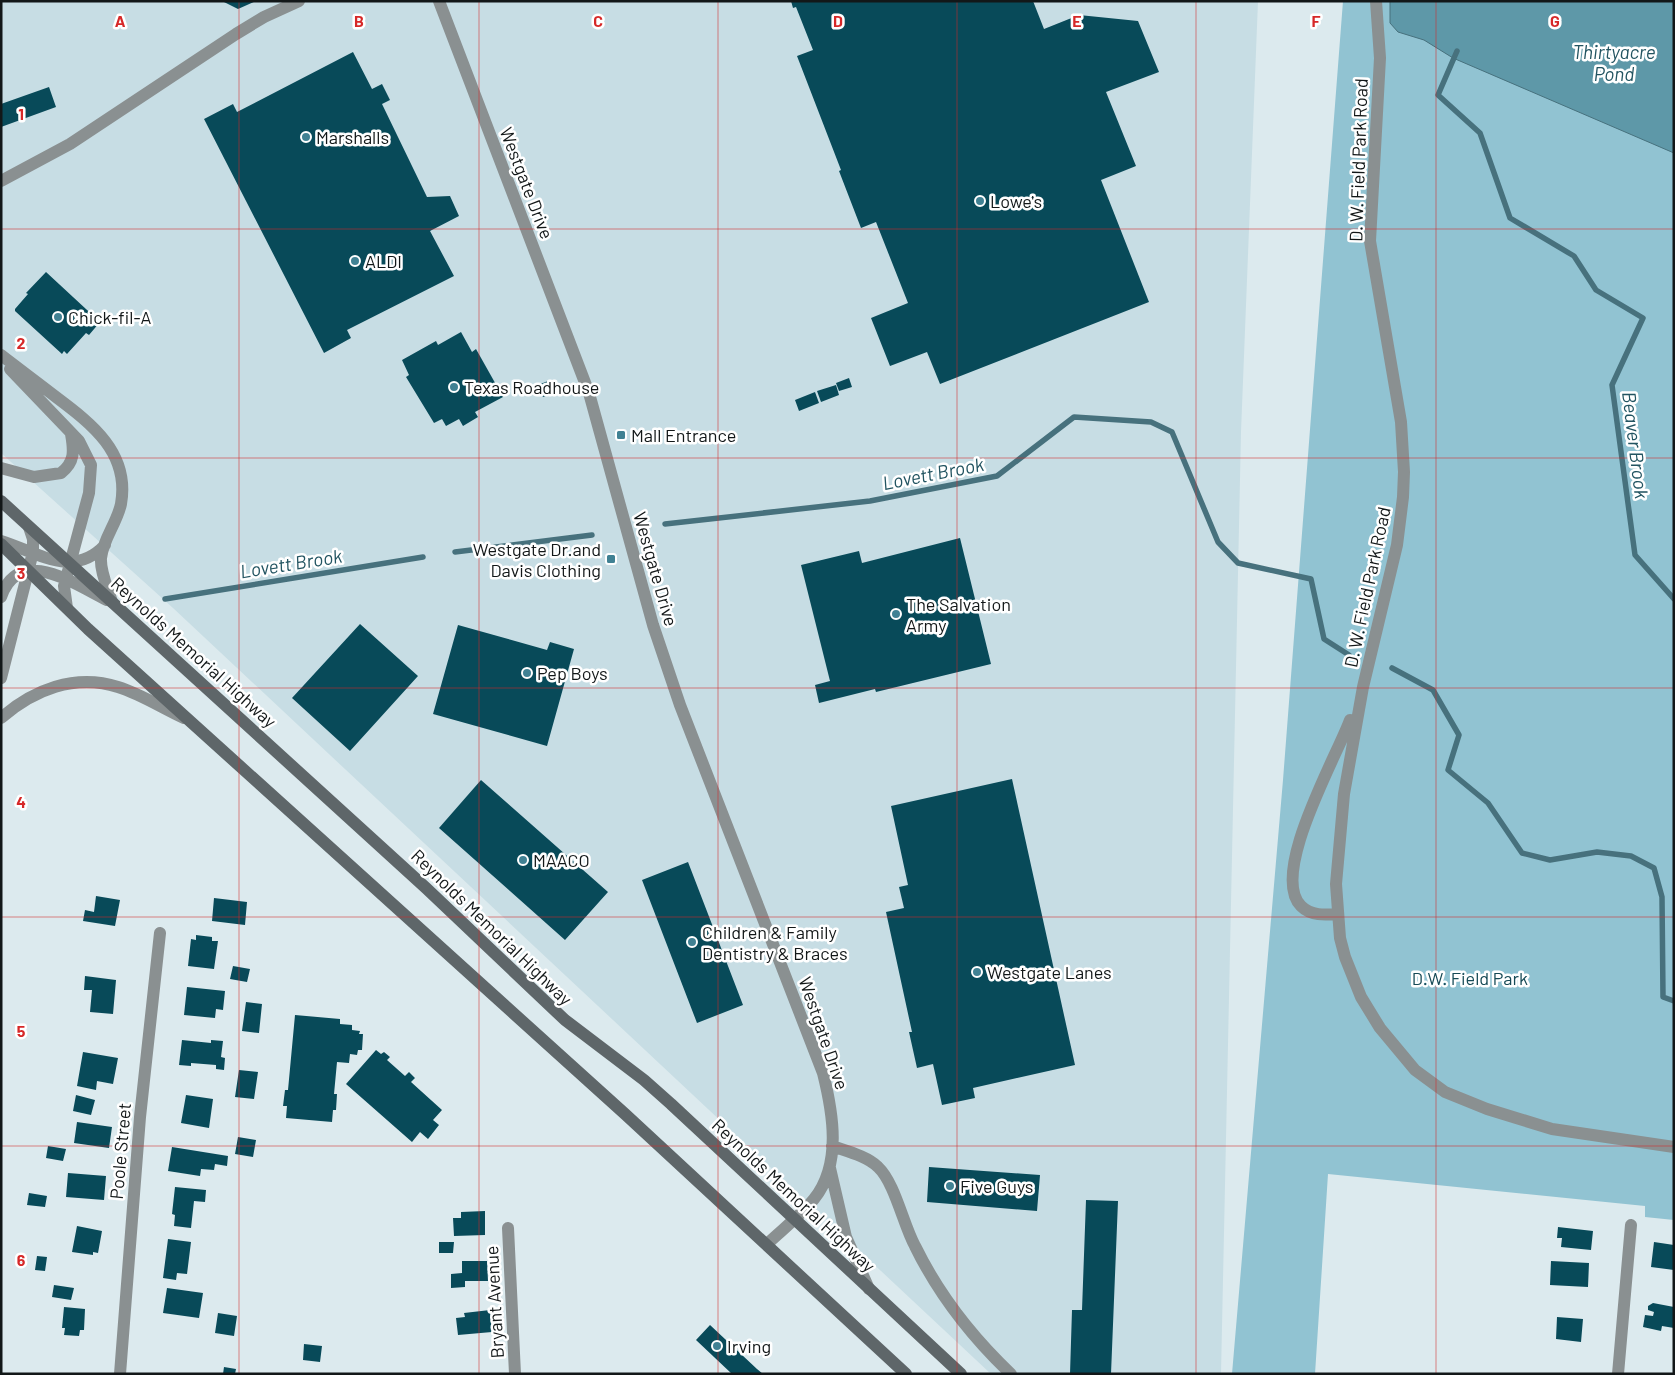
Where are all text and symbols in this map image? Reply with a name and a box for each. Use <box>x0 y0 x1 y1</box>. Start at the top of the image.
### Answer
text: A <box>115 11 126 30</box>
text: B <box>354 11 364 30</box>
text: C <box>593 11 603 30</box>
text: D <box>833 11 843 30</box>
text: E <box>1072 11 1082 30</box>
text: F <box>1312 11 1321 30</box>
text: G <box>1550 11 1560 30</box>
water label: Thirtyacre Pond <box>1573 40 1656 85</box>
street label: D. W. Field Park Road <box>1344 78 1372 242</box>
text: 1 <box>18 104 24 123</box>
street label: Westgate Drive <box>496 124 558 242</box>
place label: Marshalls <box>316 126 389 148</box>
marker: Marshalls <box>300 131 312 143</box>
place label: Lowe's <box>990 190 1042 212</box>
marker: Lowe's <box>974 195 986 207</box>
place label: ALDI <box>365 250 402 272</box>
marker: ALDI <box>349 255 361 267</box>
place label: Chick-fil-A <box>68 306 152 328</box>
marker: Chick-fil-A <box>52 311 64 323</box>
text: 2 <box>17 333 26 352</box>
place label: Texas Roadhouse <box>464 376 599 398</box>
marker: Texas Roadhouse <box>448 381 460 393</box>
water label: Beaver Brook <box>1618 390 1654 501</box>
place label: Mall Entrance <box>631 424 736 446</box>
marker: Mall Entrance <box>615 429 627 441</box>
water label: Lovett Brook <box>880 452 986 494</box>
street label: D. W. Field Park Road <box>1339 505 1395 669</box>
street label: Westgate Drive <box>629 509 683 629</box>
place label: Westgate Dr.and Davis Clothing <box>473 538 601 581</box>
water label: Lovett Brook <box>238 543 344 582</box>
marker: Westgate Dr.and Davis Clothing <box>605 553 617 565</box>
text: 3 <box>17 563 25 582</box>
street label: Reynolds Memorial Highway <box>107 572 281 732</box>
place label: The Salvation Army <box>906 593 1011 636</box>
marker: The Salvation Army <box>890 608 902 620</box>
place label: Pep Boys <box>537 662 608 684</box>
marker: Pep Boys <box>521 667 533 679</box>
text: 4 <box>16 792 26 811</box>
street label: Reynolds Memorial Highway <box>407 844 577 1010</box>
place label: MAACO <box>533 849 590 871</box>
marker: MAACO <box>517 854 529 866</box>
place label: Children & Family Dentistry & Braces <box>702 921 848 964</box>
marker: Children & Family Dentistry & Braces <box>686 936 698 948</box>
place label: Westgate Lanes <box>987 961 1112 983</box>
marker: Westgate Lanes <box>971 966 983 978</box>
park label: D.W. Field Park <box>1412 967 1528 989</box>
street label: Westgate Drive <box>794 974 854 1092</box>
text: 5 <box>17 1021 26 1040</box>
street label: Poole Street <box>105 1102 135 1200</box>
street label: Reynolds Memorial Highway <box>708 1114 880 1276</box>
place label: Five Guys <box>960 1175 1033 1197</box>
marker: Five Guys <box>944 1180 956 1192</box>
street label: Bryant Avenue <box>480 1245 508 1359</box>
text: 6 <box>17 1250 26 1269</box>
place label: Irving <box>727 1335 771 1357</box>
marker: Irving <box>711 1340 723 1352</box>

